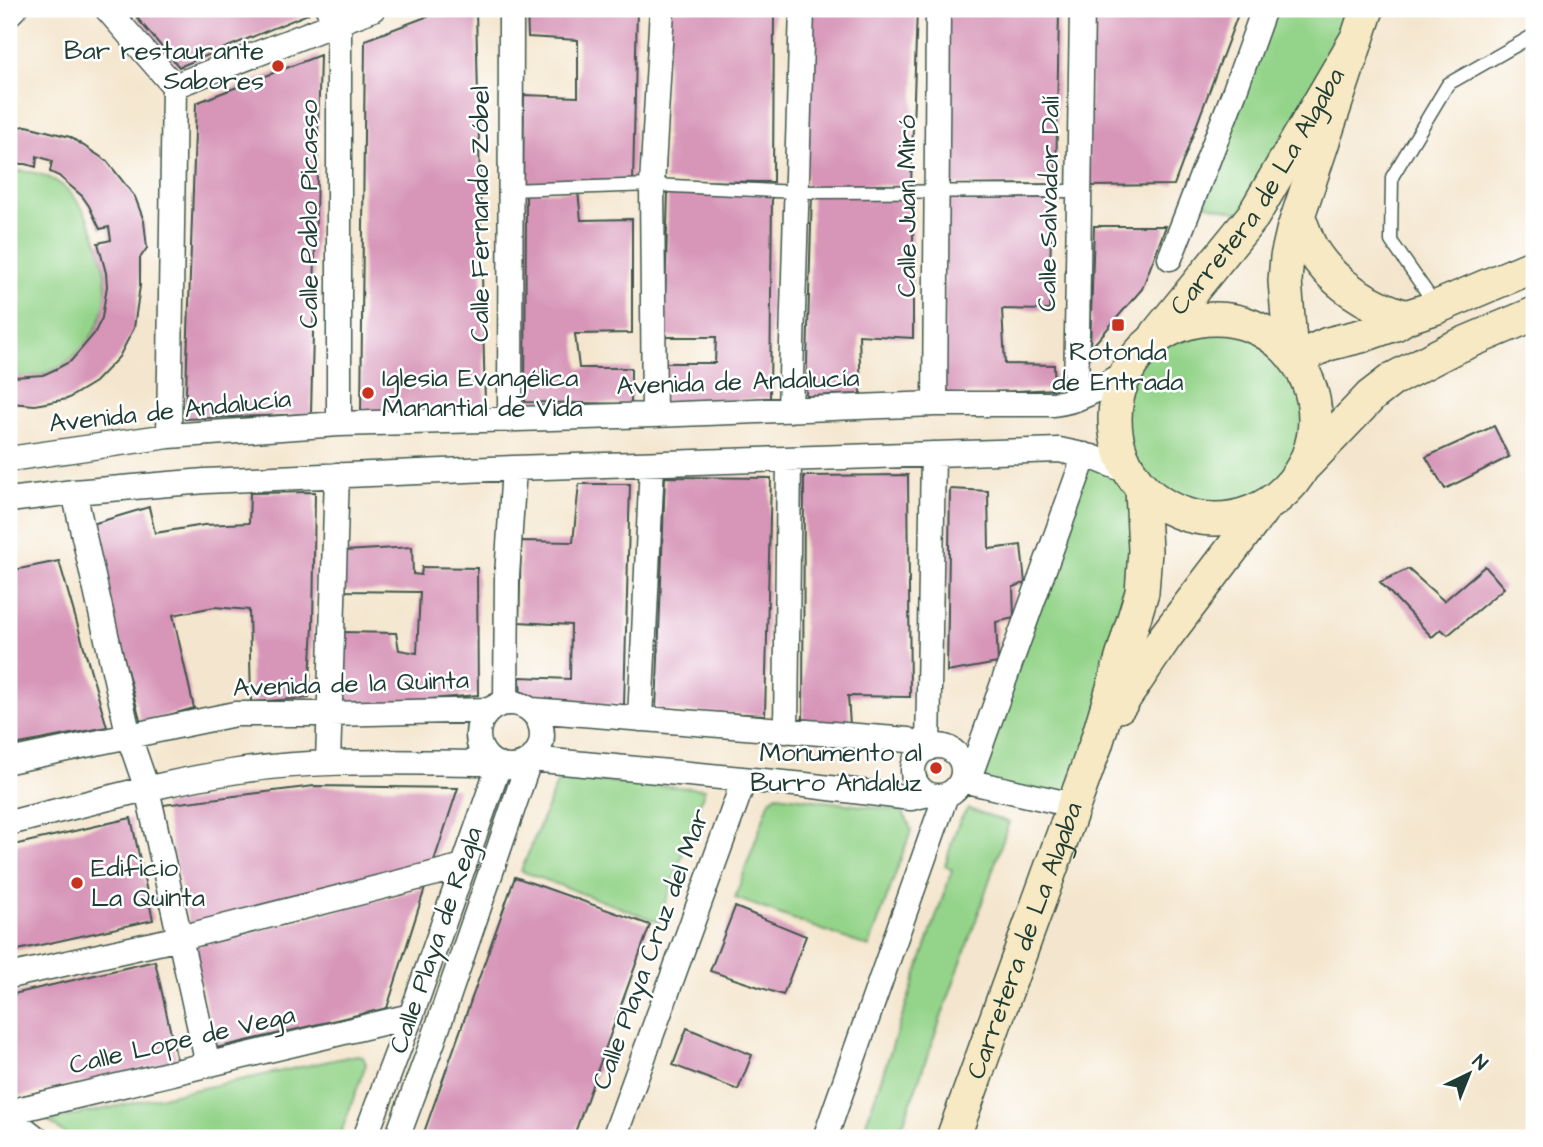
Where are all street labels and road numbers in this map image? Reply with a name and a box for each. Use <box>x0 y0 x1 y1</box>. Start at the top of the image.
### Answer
street label: Carretera de La Algaba <box>1161 61 1354 323</box>
street label: Calle Fernando Zóbel <box>462 86 498 342</box>
street label: Calle Salvador Dalí <box>1029 96 1069 312</box>
street label: Calle Pablo Picasso <box>291 99 327 328</box>
street label: Calle Juan Miró <box>889 114 925 297</box>
street label: Avenida de Andalucía <box>616 360 860 404</box>
street label: Avenida de Andalucía <box>47 380 293 442</box>
street label: Avenida de la Quinta <box>232 662 470 706</box>
street label: Carretera de La Algaba <box>958 797 1091 1084</box>
street label: Calle Playa Cruz del Mar <box>583 804 720 1095</box>
street label: Calle Playa de Regla <box>380 822 494 1059</box>
street label: Calle Lope de Vega <box>66 997 299 1085</box>

